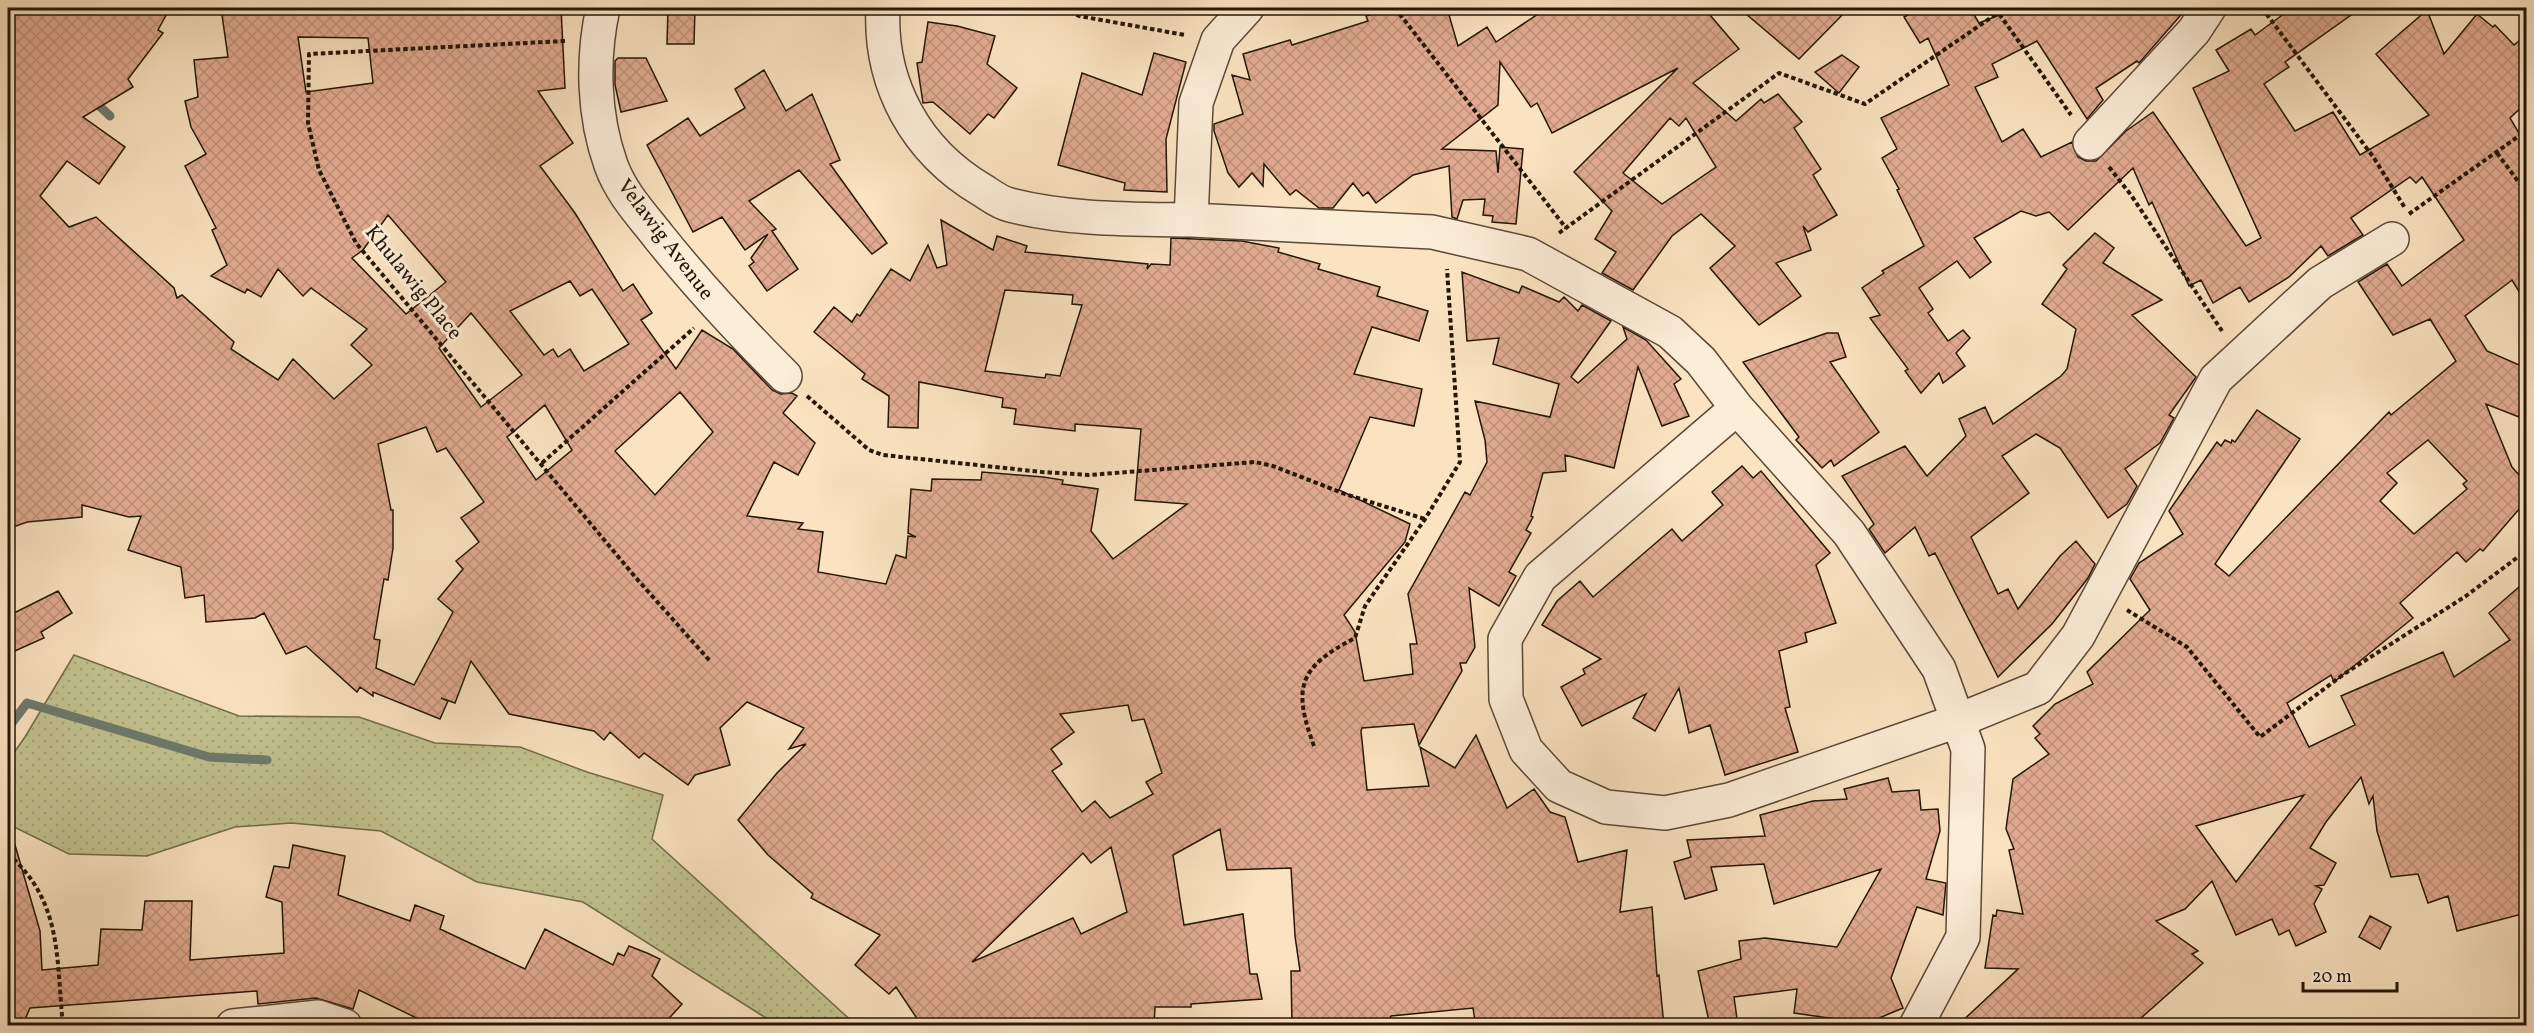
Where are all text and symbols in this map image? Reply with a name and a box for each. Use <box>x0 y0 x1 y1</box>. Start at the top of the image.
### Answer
street label: Velawig Avenue <box>610 174 720 307</box>
street label: Khulawig Place <box>358 219 469 347</box>
scale bar <box>2303 955 2398 993</box>
text: 20 m <box>2312 965 2352 990</box>

